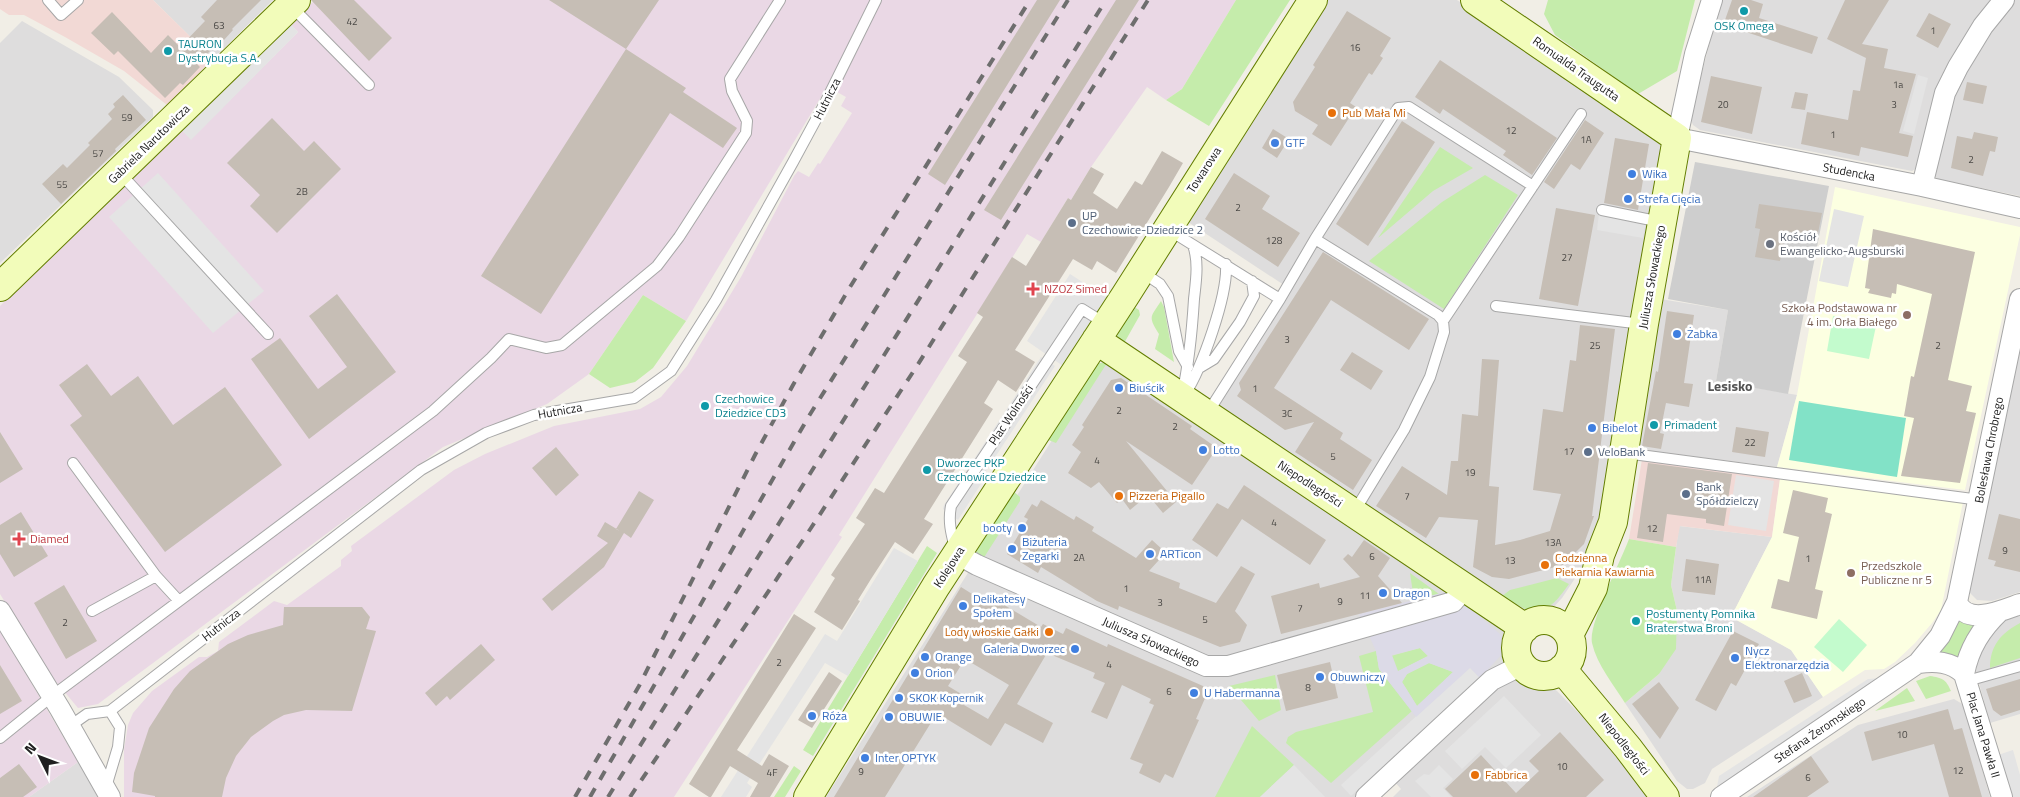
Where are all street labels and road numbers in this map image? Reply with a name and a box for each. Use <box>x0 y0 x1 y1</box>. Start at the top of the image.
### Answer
street label: Romualda Traugutta <box>1529 31 1624 106</box>
street label: Hutnicza <box>808 75 845 123</box>
street label: Gabriela Narutowicza <box>103 99 194 188</box>
street label: Towarowa <box>1181 143 1226 197</box>
street label: Studencka <box>1821 157 1877 186</box>
street label: Juliusza Słowackiego <box>1633 224 1670 330</box>
street label: Plac Wolności <box>983 381 1038 449</box>
street label: Bolesława Chrobrego <box>1969 395 2008 505</box>
street label: Hutnicza <box>536 397 583 424</box>
street label: Niepodległości <box>1274 455 1347 512</box>
street label: Kolejowa <box>928 542 969 591</box>
street label: Hutnicza <box>197 603 244 646</box>
street label: Juliusza Słowackiego <box>1099 611 1203 672</box>
street label: Plac Jana Pawła II <box>1961 690 2006 780</box>
street label: Stefana Żeromskiego <box>1770 692 1869 767</box>
street label: Niepodległości <box>1594 709 1655 779</box>

